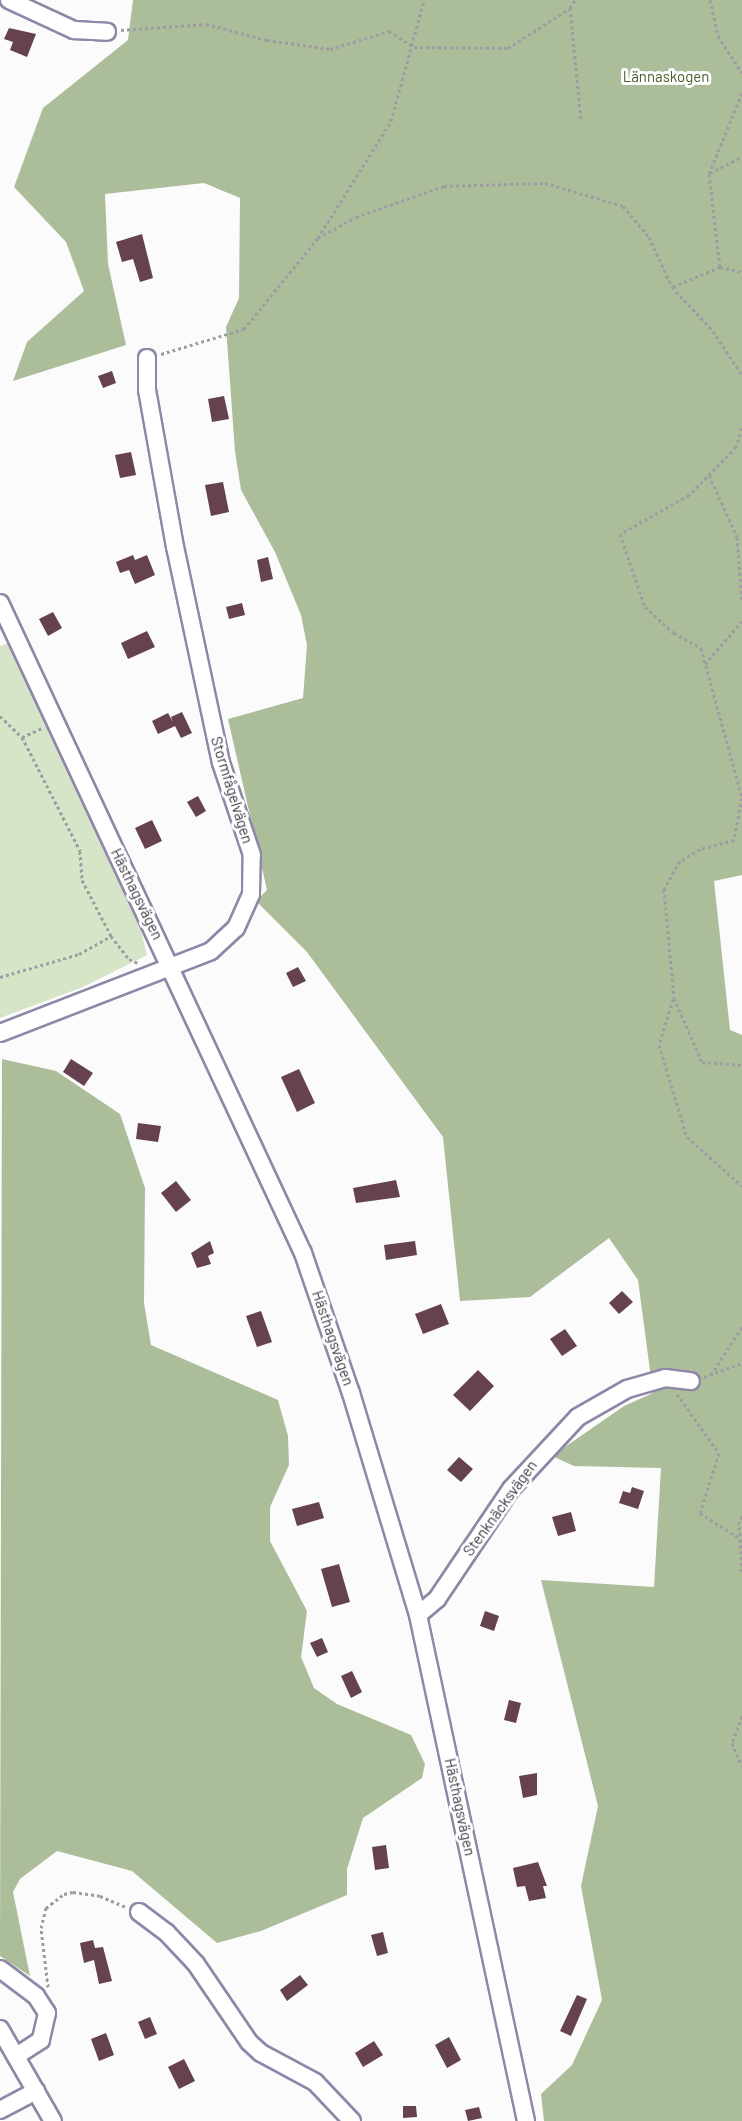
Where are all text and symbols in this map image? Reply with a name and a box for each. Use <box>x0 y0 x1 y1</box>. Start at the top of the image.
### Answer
park label: Lännaskogen <box>623 68 709 86</box>
street label: Stormfågelvägen <box>207 734 257 846</box>
street label: Hästhagsvägen <box>107 845 167 943</box>
street label: Hästhagsvägen <box>308 1288 358 1388</box>
street label: Stenknäcksvägen <box>459 1457 541 1559</box>
street label: Hästhagsvägen <box>441 1757 479 1857</box>

